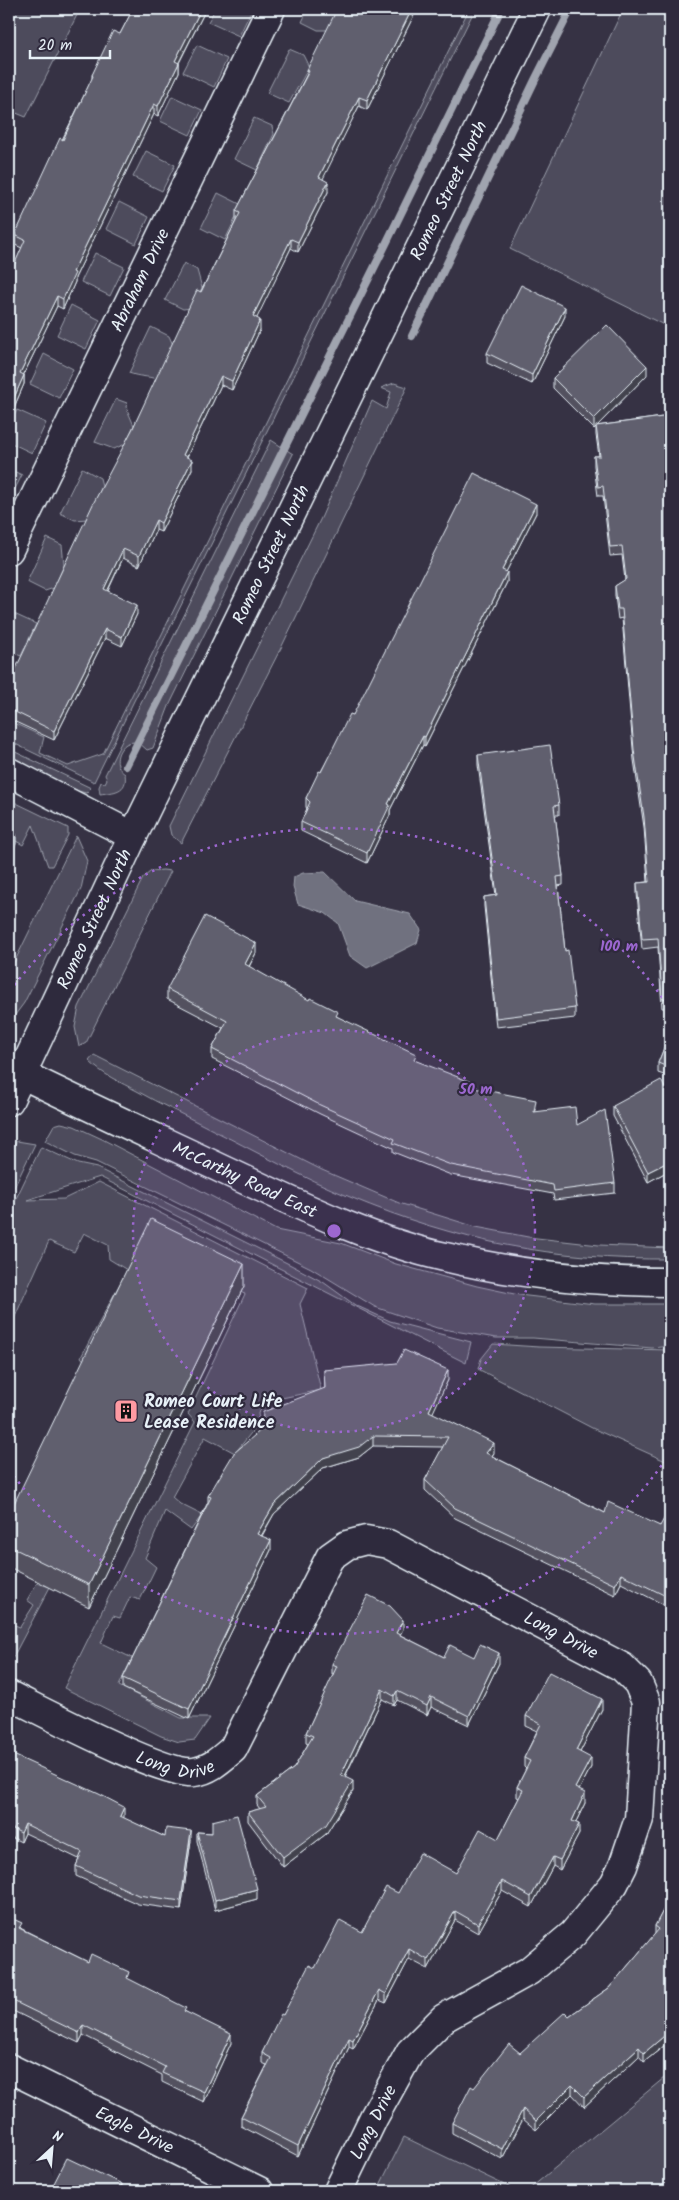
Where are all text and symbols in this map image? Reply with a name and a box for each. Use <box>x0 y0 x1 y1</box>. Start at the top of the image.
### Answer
scale bar <box>30 28 110 60</box>
text: 20 m <box>38 34 72 58</box>
street label: Romeo Street North <box>403 116 496 266</box>
street label: Abraham Drive <box>104 224 179 337</box>
street label: Romeo Street North <box>225 480 318 630</box>
street label: Romeo Street North <box>50 844 141 995</box>
text: 100 m <box>600 935 638 959</box>
text: 50 m <box>458 1078 493 1102</box>
street label: McCarthy Road East <box>167 1135 322 1228</box>
centre of rings <box>325 1222 343 1240</box>
place label: Romeo Court Life Lease Residence <box>144 1388 283 1438</box>
building icon: Romeo Court Life Lease Residence <box>113 1398 139 1424</box>
street label: Long Drive <box>518 1605 603 1668</box>
street label: Long Drive <box>131 1744 221 1788</box>
street label: Long Drive <box>343 2080 406 2165</box>
street label: Eagle Drive <box>89 2099 178 2163</box>
north arrow <box>28 2122 78 2172</box>
text: N <box>48 2125 66 2149</box>

